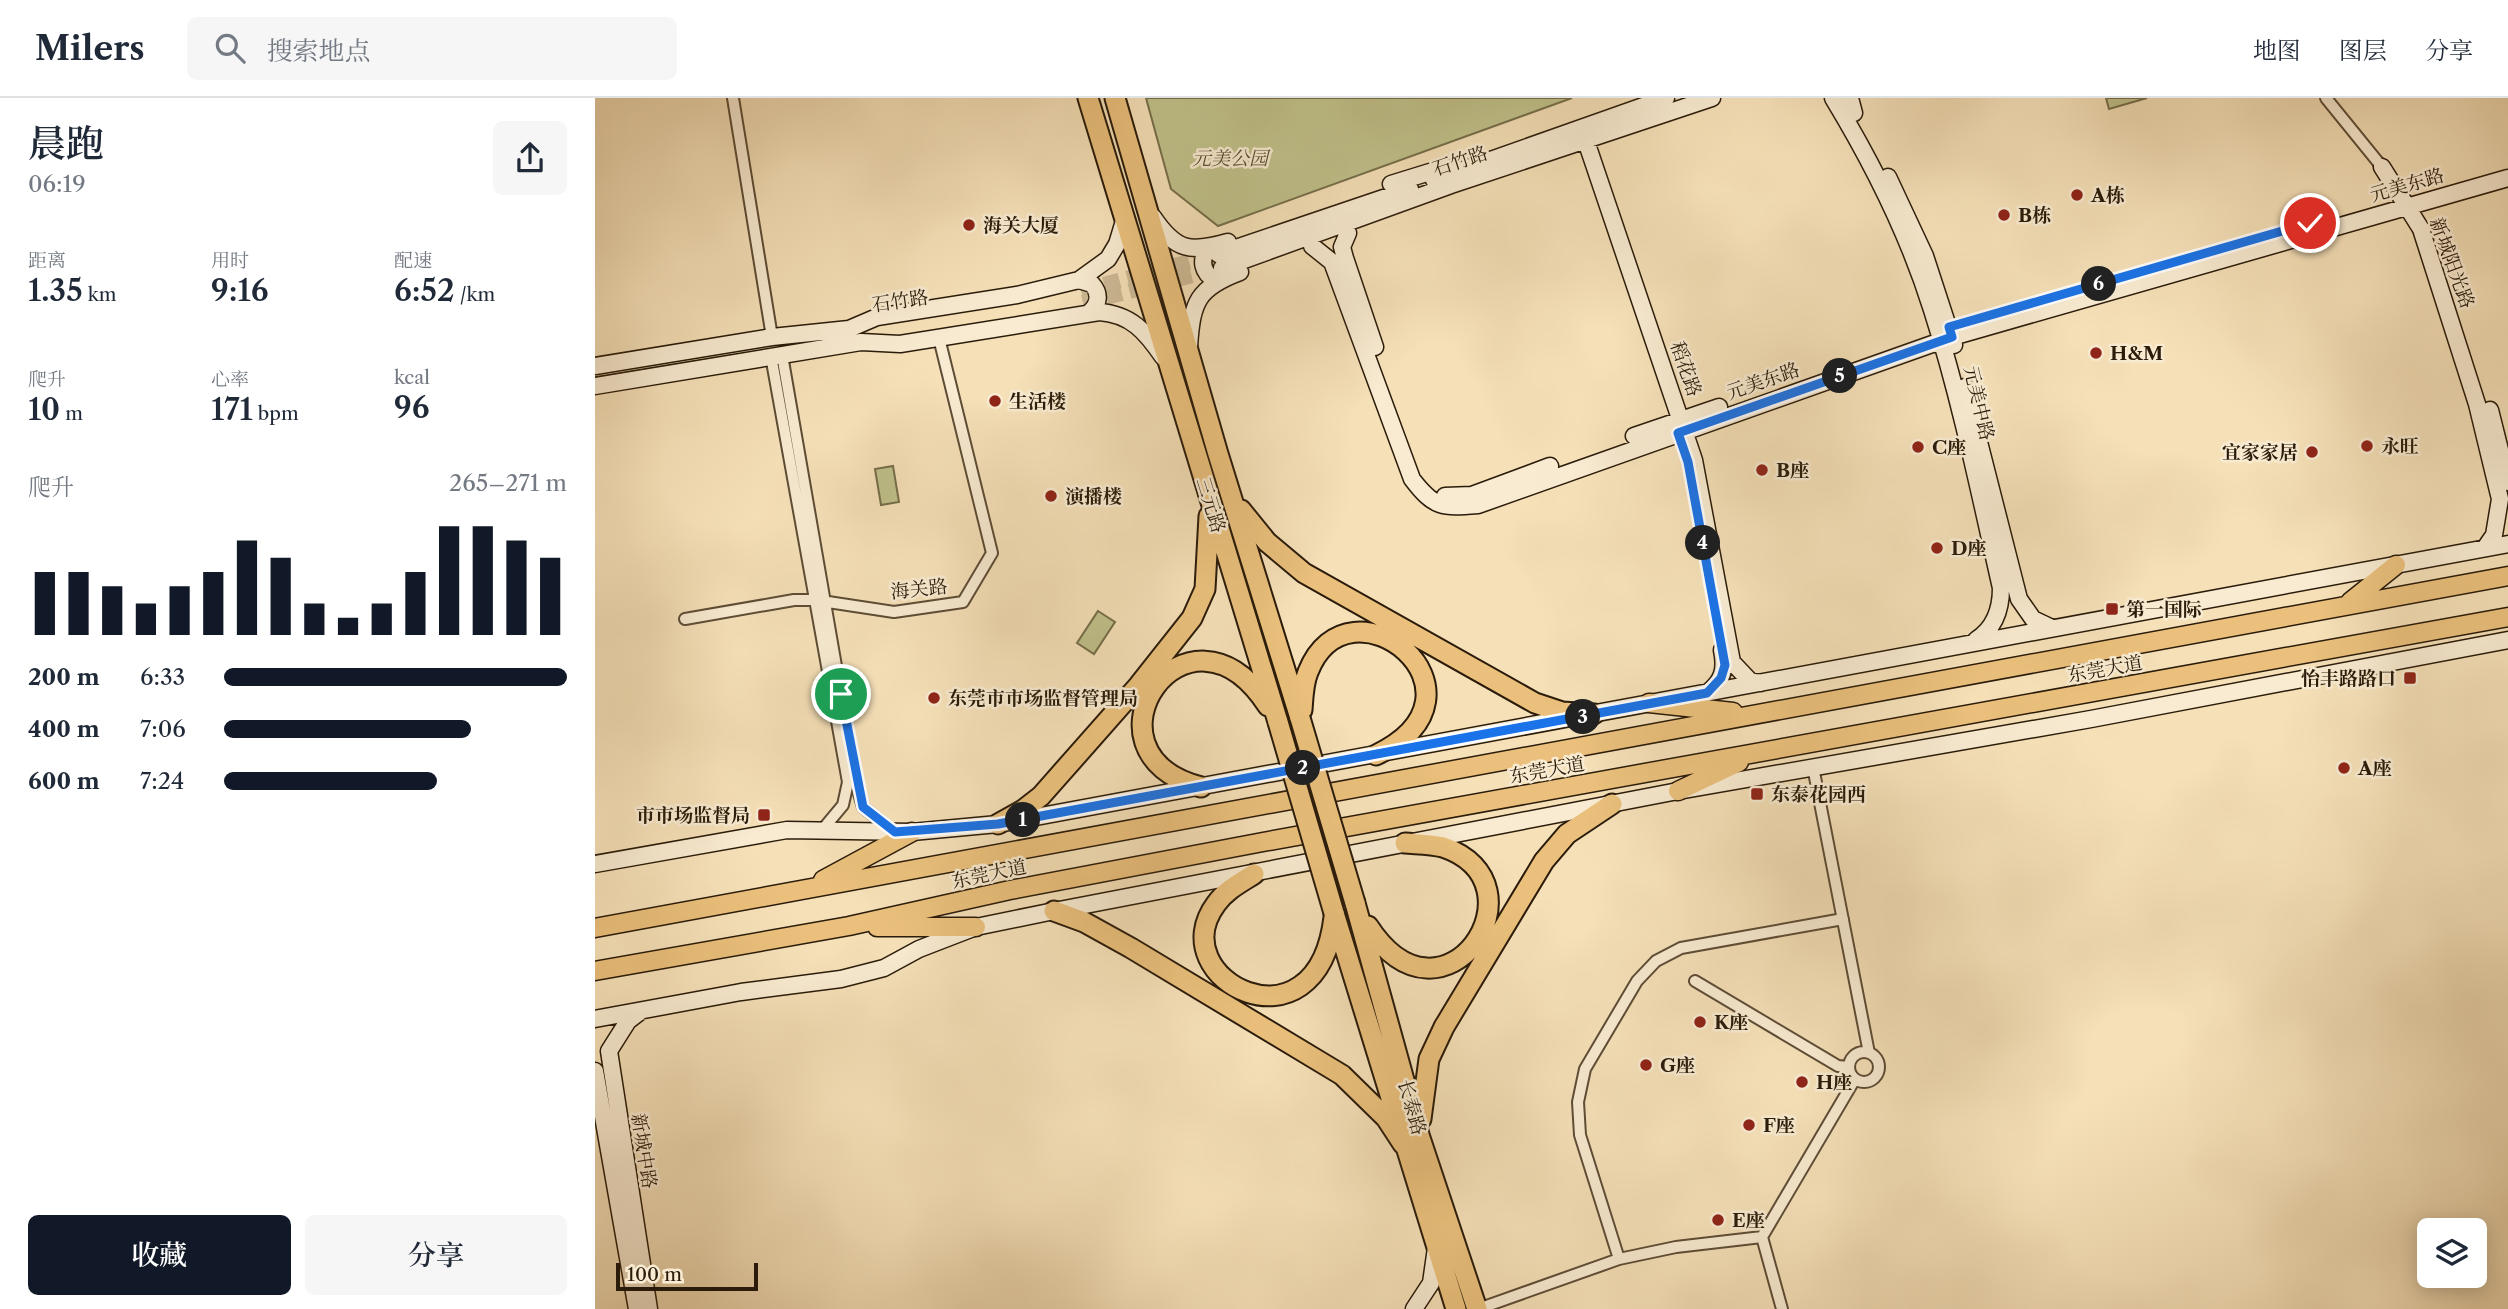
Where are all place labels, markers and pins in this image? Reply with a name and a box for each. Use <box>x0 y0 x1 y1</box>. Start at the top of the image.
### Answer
place label: A栋 <box>2090 184 2125 207</box>
marker: A栋 <box>2069 187 2085 203</box>
pin <box>2280 193 2340 253</box>
place label: B栋 <box>2018 204 2051 227</box>
marker: B栋 <box>1996 207 2012 223</box>
place label: 海关大厦 <box>983 214 1059 237</box>
marker: 海关大厦 <box>961 217 977 233</box>
pin: 6 <box>2081 266 2117 302</box>
place label: H&M <box>2110 342 2163 365</box>
marker: H&M <box>2088 345 2104 361</box>
pin: 5 <box>1823 358 1857 394</box>
place label: 生活楼 <box>1009 390 1066 413</box>
marker: 生活楼 <box>987 393 1003 409</box>
place label: 永旺 <box>2381 435 2419 458</box>
place label: C座 <box>1932 436 1966 459</box>
marker: 永旺 <box>2359 438 2375 454</box>
marker: C座 <box>1910 439 1926 455</box>
place label: 宜家家居 <box>2222 441 2298 464</box>
marker: 宜家家居 <box>2304 444 2320 460</box>
place label: B座 <box>1776 459 1809 482</box>
marker: B座 <box>1754 462 1770 478</box>
place label: 演播楼 <box>1065 485 1122 508</box>
marker: 演播楼 <box>1043 488 1059 504</box>
pin: 4 <box>1685 526 1721 560</box>
place label: D座 <box>1951 537 1987 560</box>
marker: D座 <box>1929 540 1945 556</box>
place label: 第一国际 <box>2126 598 2202 621</box>
marker: 第一国际 <box>2104 601 2120 617</box>
pin <box>811 664 871 724</box>
place label: 怡丰路路口 <box>2301 667 2396 690</box>
marker: 怡丰路路口 <box>2402 670 2418 686</box>
place label: 东莞市市场监督管理局 <box>948 687 1138 710</box>
marker: 东莞市市场监督管理局 <box>926 690 942 706</box>
pin: 3 <box>1565 700 1601 734</box>
pin: 2 <box>1285 750 1321 786</box>
place label: A座 <box>2357 757 2392 780</box>
marker: A座 <box>2336 760 2352 776</box>
place label: 东泰花园西 <box>1771 783 1866 806</box>
marker: 东泰花园西 <box>1749 786 1765 802</box>
pin: 1 <box>1005 802 1041 838</box>
place label: 市市场监督局 <box>636 804 750 827</box>
marker: 市市场监督局 <box>756 807 772 823</box>
place label: K座 <box>1714 1011 1748 1034</box>
marker: K座 <box>1692 1014 1708 1030</box>
place label: G座 <box>1660 1054 1695 1077</box>
marker: G座 <box>1638 1057 1654 1073</box>
place label: H座 <box>1816 1071 1852 1094</box>
marker: H座 <box>1794 1074 1810 1090</box>
place label: F座 <box>1763 1114 1795 1137</box>
marker: F座 <box>1741 1117 1757 1133</box>
place label: E座 <box>1732 1209 1765 1232</box>
marker: E座 <box>1710 1212 1726 1228</box>

